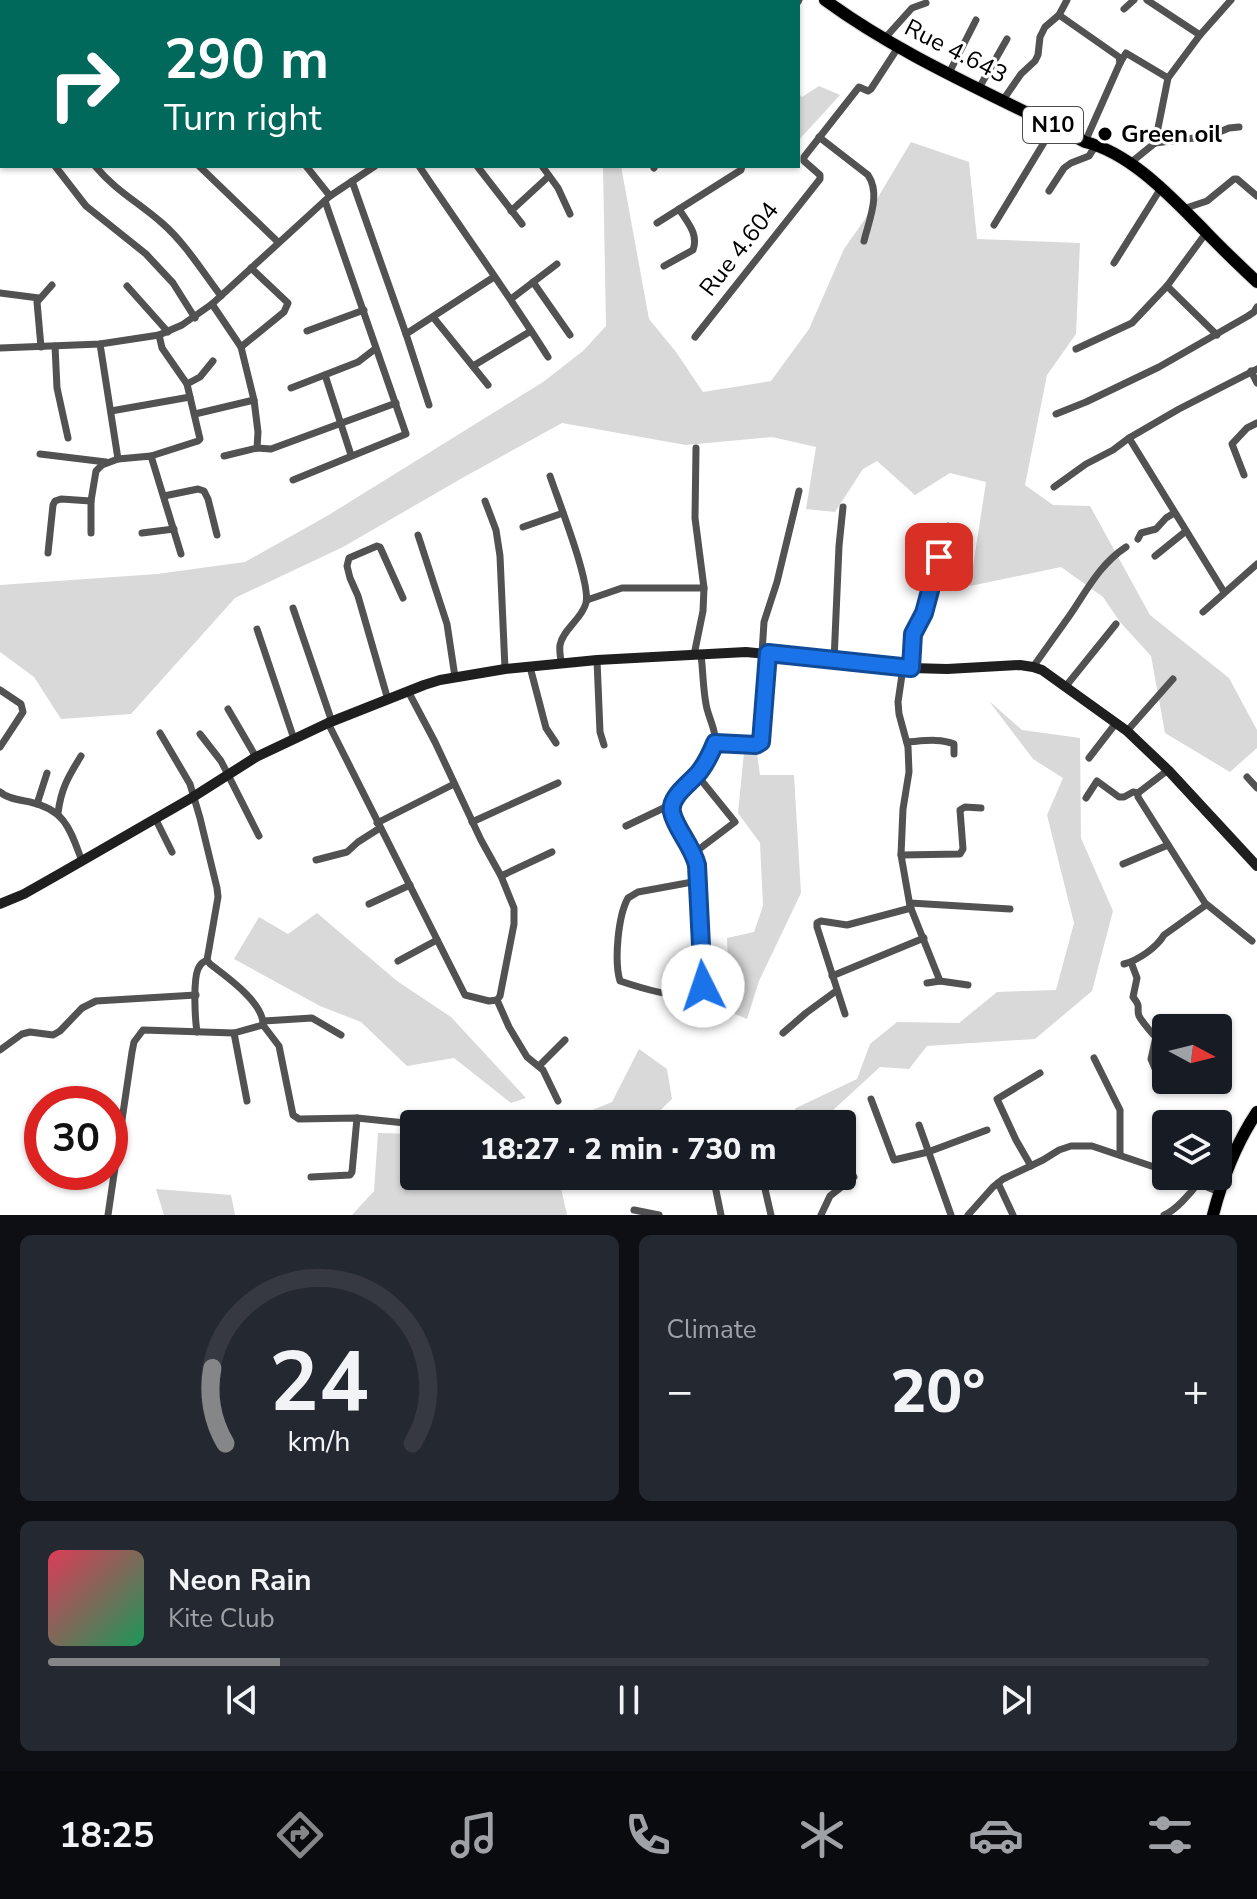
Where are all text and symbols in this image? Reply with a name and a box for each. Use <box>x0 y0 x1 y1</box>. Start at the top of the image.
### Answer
street label: Rue 4.643 <box>899 11 1013 91</box>
text: 290 m <box>164 21 329 98</box>
icon: right <box>32 32 136 136</box>
text: Turn right <box>164 94 321 143</box>
road number: N10 <box>1023 107 1083 143</box>
place label: Green oil <box>1121 118 1222 150</box>
marker: Green oil <box>1096 125 1114 143</box>
street label: Rue 4.604 <box>692 195 786 303</box>
pin <box>905 523 973 591</box>
icon: arrive <box>917 535 961 579</box>
position arrow <box>661 944 745 1028</box>
north arrow <box>1152 1014 1232 1094</box>
map controls <box>1152 1014 1232 1190</box>
speed limit sign: 30 <box>24 1086 128 1190</box>
button: layers <box>1152 1110 1232 1190</box>
text: 18:27 · 2 min · 730 m <box>480 1129 776 1170</box>
text: Climate <box>667 1312 757 1347</box>
text: 24 <box>269 1326 369 1439</box>
text: 20° <box>890 1351 985 1433</box>
text: − <box>667 1362 693 1422</box>
text: + <box>1183 1362 1209 1422</box>
text: km/h <box>288 1422 351 1461</box>
text: Neon Rain <box>168 1560 312 1601</box>
text: Kite Club <box>168 1601 275 1636</box>
icon: previous <box>220 1678 264 1722</box>
icon: pause <box>607 1678 651 1722</box>
icon: next <box>994 1678 1038 1722</box>
icon: directions <box>272 1807 328 1863</box>
icon: music <box>446 1807 502 1863</box>
icon: phone <box>620 1807 676 1863</box>
icon: climate <box>794 1807 850 1863</box>
icon: car <box>968 1807 1024 1863</box>
icon: filters <box>1142 1807 1198 1863</box>
text: 18:25 <box>59 1811 154 1860</box>

